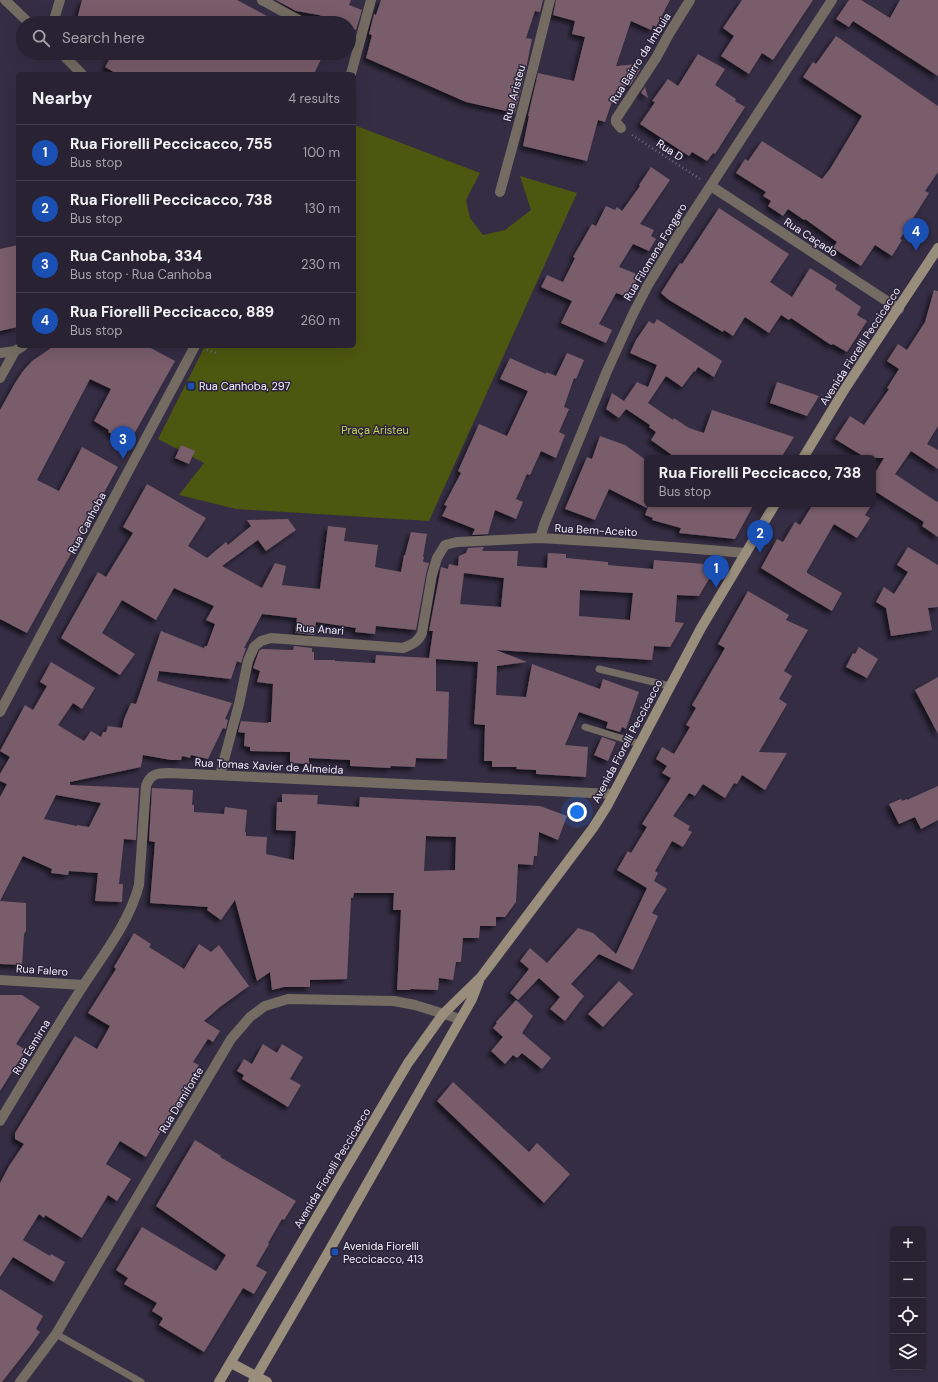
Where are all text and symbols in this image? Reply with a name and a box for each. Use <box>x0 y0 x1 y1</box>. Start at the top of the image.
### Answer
street label: Rua Bairro da Imbuia <box>606 10 674 106</box>
search box <box>16 16 356 60</box>
icon: search <box>30 27 52 49</box>
text: Search here <box>62 28 145 48</box>
street label: Rua Aristeu <box>500 63 528 123</box>
text: Nearby <box>32 87 92 109</box>
text: 4 results <box>288 90 340 107</box>
text: Rua Fiorelli Peccicacco, 755 <box>70 134 272 154</box>
street label: Rua D <box>654 136 686 164</box>
text: 1 <box>43 144 47 161</box>
text: 100 m <box>303 144 340 161</box>
text: Bus stop <box>70 154 122 171</box>
text: Rua Fiorelli Peccicacco, 738 <box>70 190 272 210</box>
text: 2 <box>41 200 49 217</box>
text: 130 m <box>304 200 340 217</box>
street label: Rua Filomena Fongaro <box>620 201 690 303</box>
text: Bus stop <box>70 210 122 227</box>
street label: Rua Caçado <box>781 214 841 260</box>
pin: 4 <box>903 218 929 251</box>
text: Rua Canhoba, 334 <box>70 246 202 266</box>
text: 3 <box>41 256 49 273</box>
text: 230 m <box>301 256 340 273</box>
text: Bus stop · Rua Canhoba <box>70 266 212 283</box>
street label: Avenida Fiorelli Peccicacco <box>817 284 903 408</box>
text: Rua Fiorelli Peccicacco, 889 <box>70 302 274 322</box>
text: 4 <box>41 312 49 329</box>
text: 260 m <box>300 312 340 329</box>
text: Bus stop <box>70 322 122 339</box>
place label: Rua Canhoba, 297 <box>199 379 290 393</box>
marker: Rua Canhoba, 297 <box>186 381 196 391</box>
park label: Praça Aristeu <box>341 423 409 437</box>
pin: 3 <box>110 426 136 459</box>
popup <box>644 455 876 507</box>
text: Rua Fiorelli Peccicacco, 738 <box>659 463 861 483</box>
text: Bus stop <box>659 483 711 500</box>
street label: Rua Canhoba <box>65 490 109 556</box>
pin: 2 <box>747 520 773 553</box>
street label: Rua Bem-Aceito <box>554 521 638 539</box>
pin: 1 <box>703 555 729 588</box>
street label: Rua Anari <box>296 620 344 638</box>
street label: Avenida Fiorelli Peccicacco <box>588 677 666 805</box>
street label: Rua Tomas Xavier de Almeida <box>194 755 344 777</box>
your location <box>567 802 587 822</box>
street label: Rua Falero <box>15 961 69 979</box>
street label: Rua Esmirna <box>9 1017 53 1077</box>
street label: Rua Demifonte <box>156 1064 206 1136</box>
street label: Avenida Fiorelli Peccicacco <box>291 1105 373 1231</box>
map controls <box>890 1226 926 1370</box>
button: + <box>890 1226 926 1262</box>
place label: Avenida Fiorelli Peccicacco, 413 <box>343 1239 423 1266</box>
marker: Avenida Fiorelli Peccicacco, 413 <box>330 1247 340 1257</box>
button: − <box>890 1262 926 1298</box>
button: locate <box>890 1298 926 1334</box>
button: layers <box>890 1334 926 1370</box>

